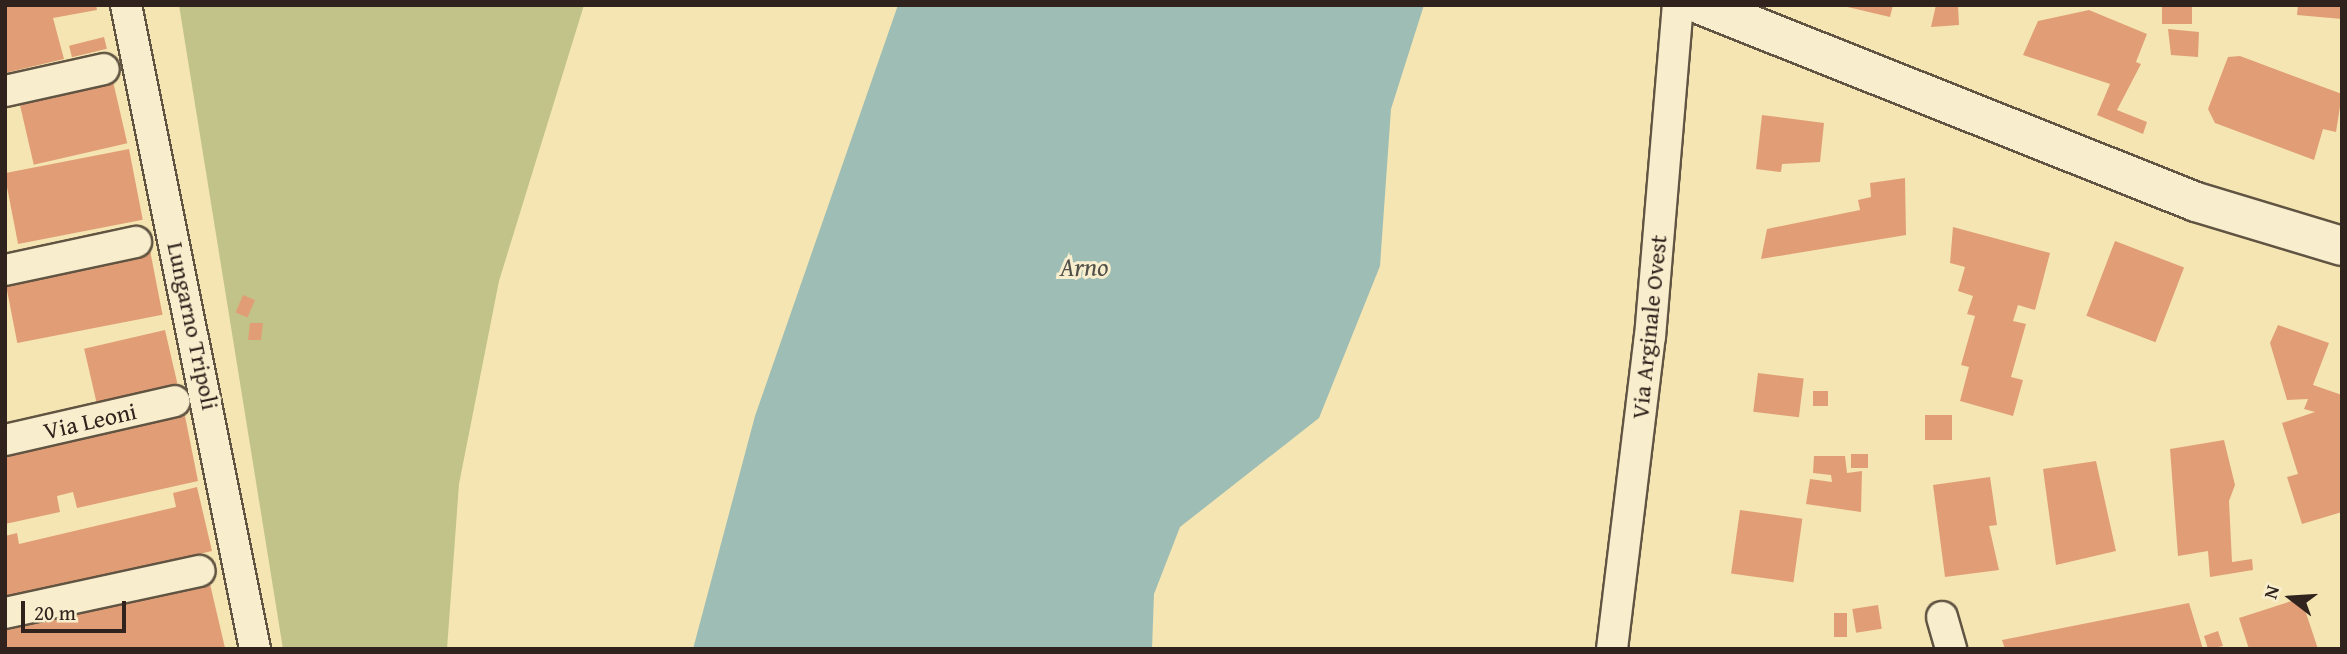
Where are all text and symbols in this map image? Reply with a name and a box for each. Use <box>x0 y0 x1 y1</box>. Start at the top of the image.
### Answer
street label: Via Arginale Ovest <box>1625 233 1673 421</box>
street label: Lungarno Tripoli <box>161 239 225 413</box>
water label: Arno <box>1060 251 1108 283</box>
street label: Via Leoni <box>41 396 139 446</box>
north arrow <box>2256 563 2326 633</box>
text: N <box>2256 582 2286 602</box>
scale bar <box>24 588 130 632</box>
text: 20 m <box>34 597 76 628</box>

